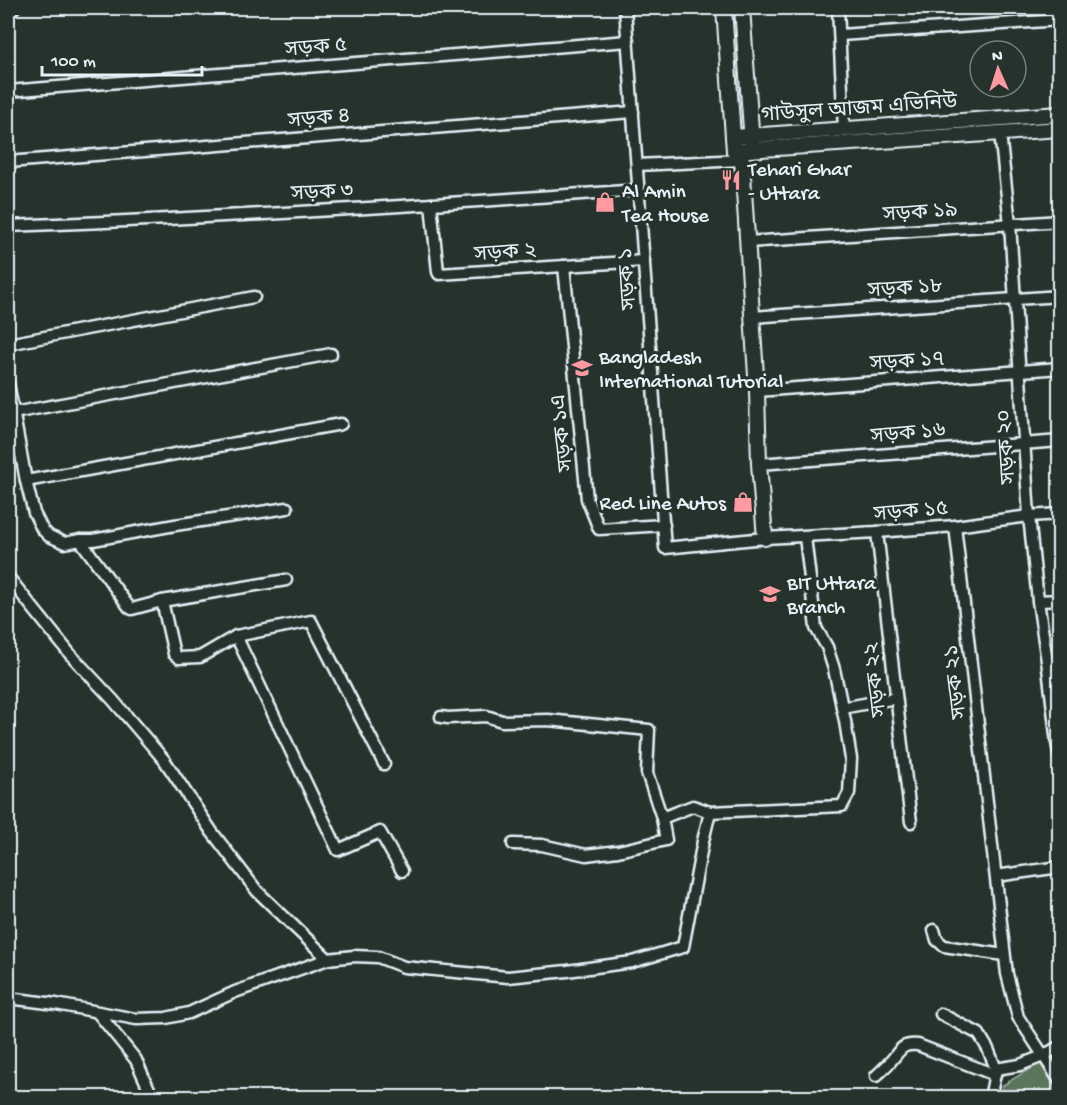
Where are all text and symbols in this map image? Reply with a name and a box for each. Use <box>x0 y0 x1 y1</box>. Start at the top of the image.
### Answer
street label: সড়ক ৫ <box>283 34 348 65</box>
scale bar <box>42 39 202 77</box>
north arrow <box>968 39 1028 99</box>
text: N <box>992 48 1004 67</box>
text: 100 m <box>50 52 96 73</box>
street label: গাউসুল আজম এভিনিউ <box>760 88 959 130</box>
street label: সড়ক ৪ <box>286 105 351 136</box>
place label: Tehari Ghar - Uttara <box>747 159 852 208</box>
restaurant icon: Tehari Ghar - Uttara <box>719 168 743 192</box>
street label: সড়ক ৩ <box>289 180 354 209</box>
place label: Al Amin Tea House <box>621 181 710 230</box>
shop icon: Al Amin Tea House <box>593 190 617 214</box>
street label: সড়ক ১৯ <box>881 199 958 230</box>
street label: সড়ক ২ <box>472 240 538 269</box>
street label: সড়ক ১ <box>615 247 644 312</box>
street label: সড়ক ১৮ <box>866 275 943 306</box>
place label: Bangladesh International Tutorial <box>598 347 783 396</box>
street label: সড়ক ১৭ <box>868 348 945 379</box>
school or university icon: Bangladesh International Tutorial <box>570 356 594 380</box>
street label: সড়ক ১এ <box>548 393 581 474</box>
street label: সড়ক ২০ <box>993 409 1024 486</box>
street label: সড়ক ১৬ <box>869 420 947 451</box>
shop icon: Red Line Autos <box>731 490 755 514</box>
place label: Red Line Autos <box>599 493 727 518</box>
street label: সড়ক ১৫ <box>872 498 950 529</box>
place label: BIT Uttara Branch <box>786 573 877 622</box>
school or university icon: BIT Uttara Branch <box>758 582 782 606</box>
street label: সড়ক ২২ <box>860 640 895 719</box>
street label: সড়ক ২১ <box>941 643 975 721</box>

